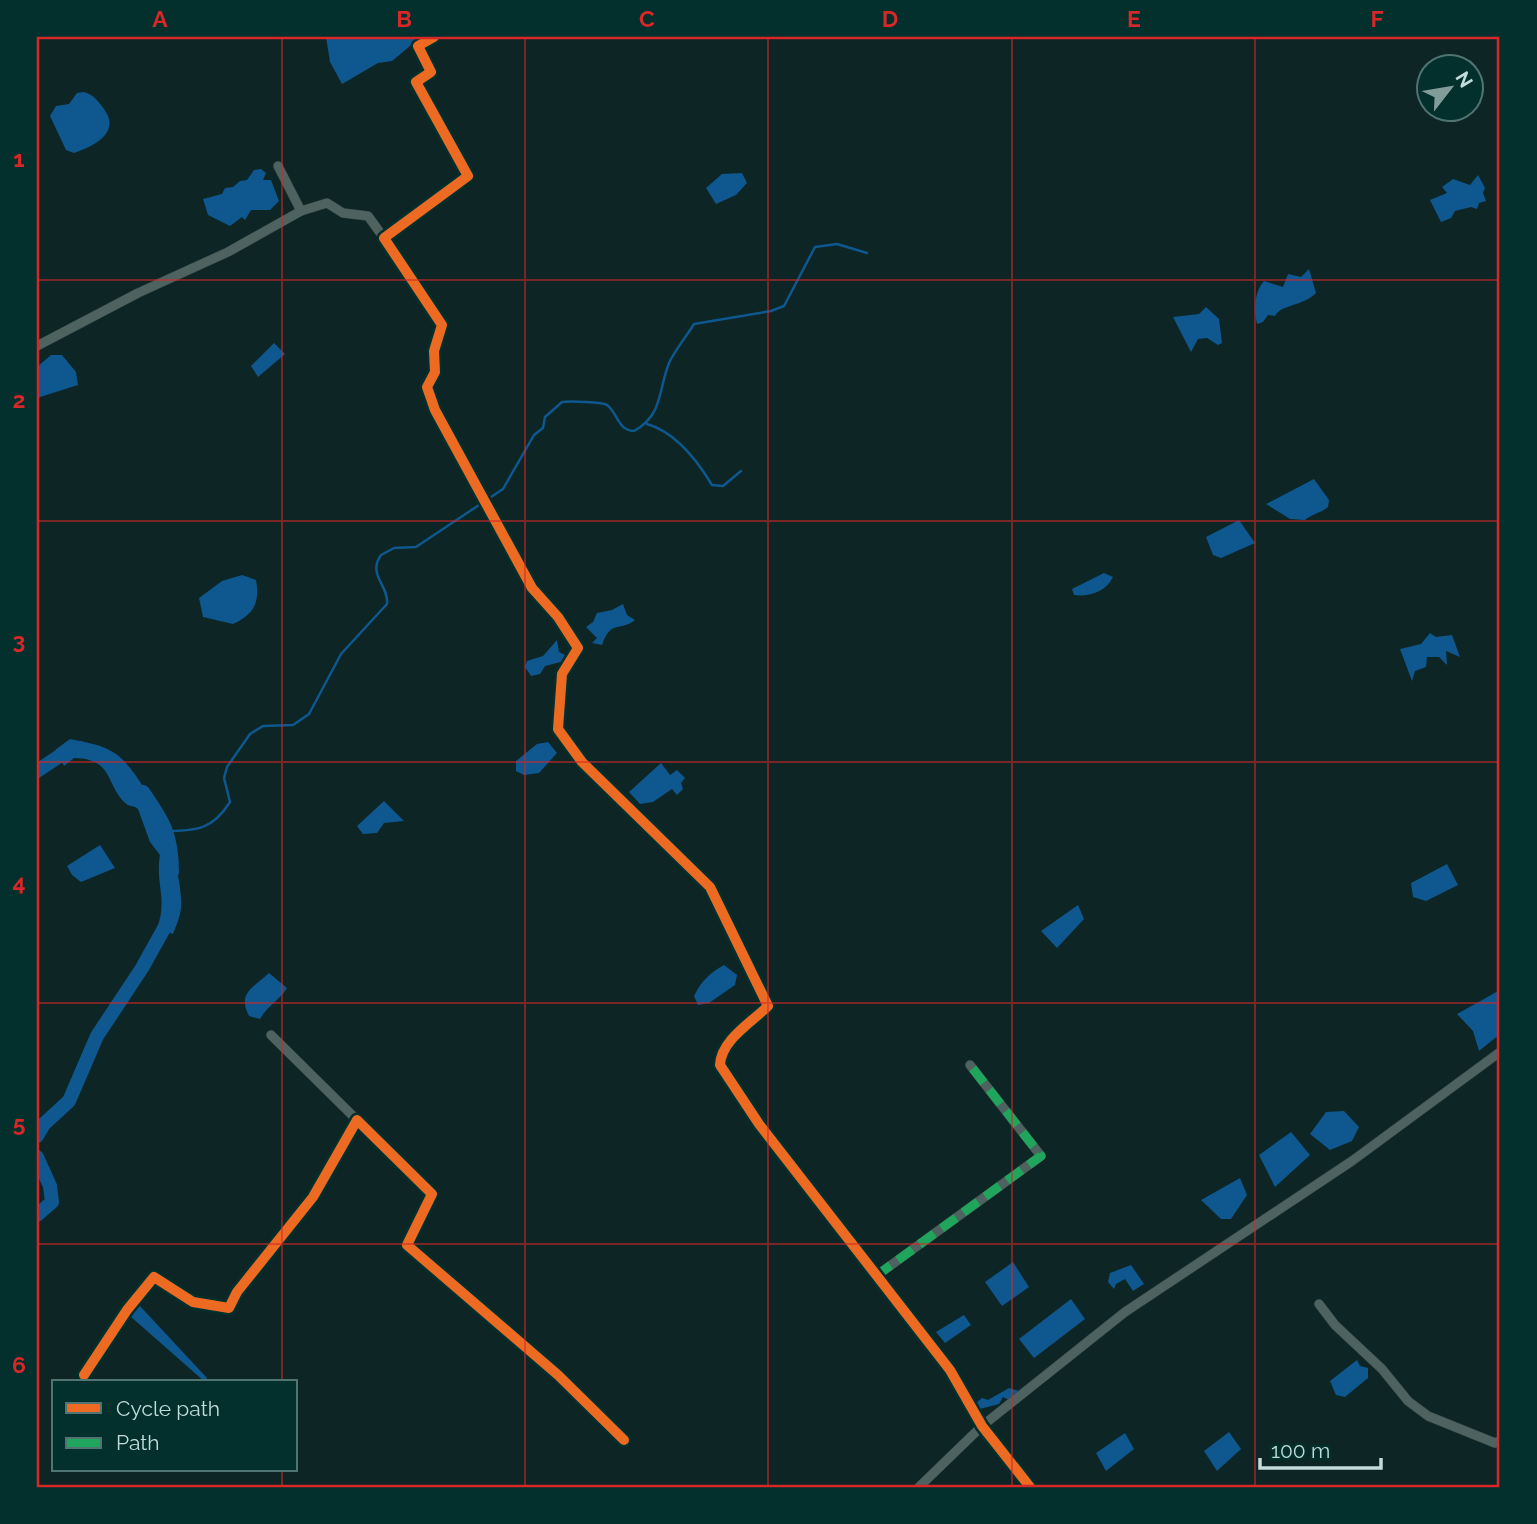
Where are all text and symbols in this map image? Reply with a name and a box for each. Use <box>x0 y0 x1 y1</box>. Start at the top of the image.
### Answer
text: A <box>152 5 168 32</box>
text: B <box>396 5 412 32</box>
text: C <box>639 5 655 32</box>
text: D <box>882 5 898 32</box>
text: E <box>1127 5 1141 32</box>
text: F <box>1370 5 1384 32</box>
north arrow <box>1414 52 1484 122</box>
text: N <box>1451 67 1478 91</box>
text: 1 <box>13 145 25 172</box>
text: 2 <box>13 386 25 413</box>
text: 3 <box>13 627 25 654</box>
text: 4 <box>12 869 26 896</box>
text: 5 <box>13 1110 26 1137</box>
text: 6 <box>12 1351 26 1378</box>
legend <box>52 1380 298 1472</box>
text: Cycle path <box>116 1396 220 1421</box>
scale bar <box>1260 1426 1381 1470</box>
text: Path <box>116 1430 160 1455</box>
text: 100 m <box>1271 1438 1330 1463</box>

